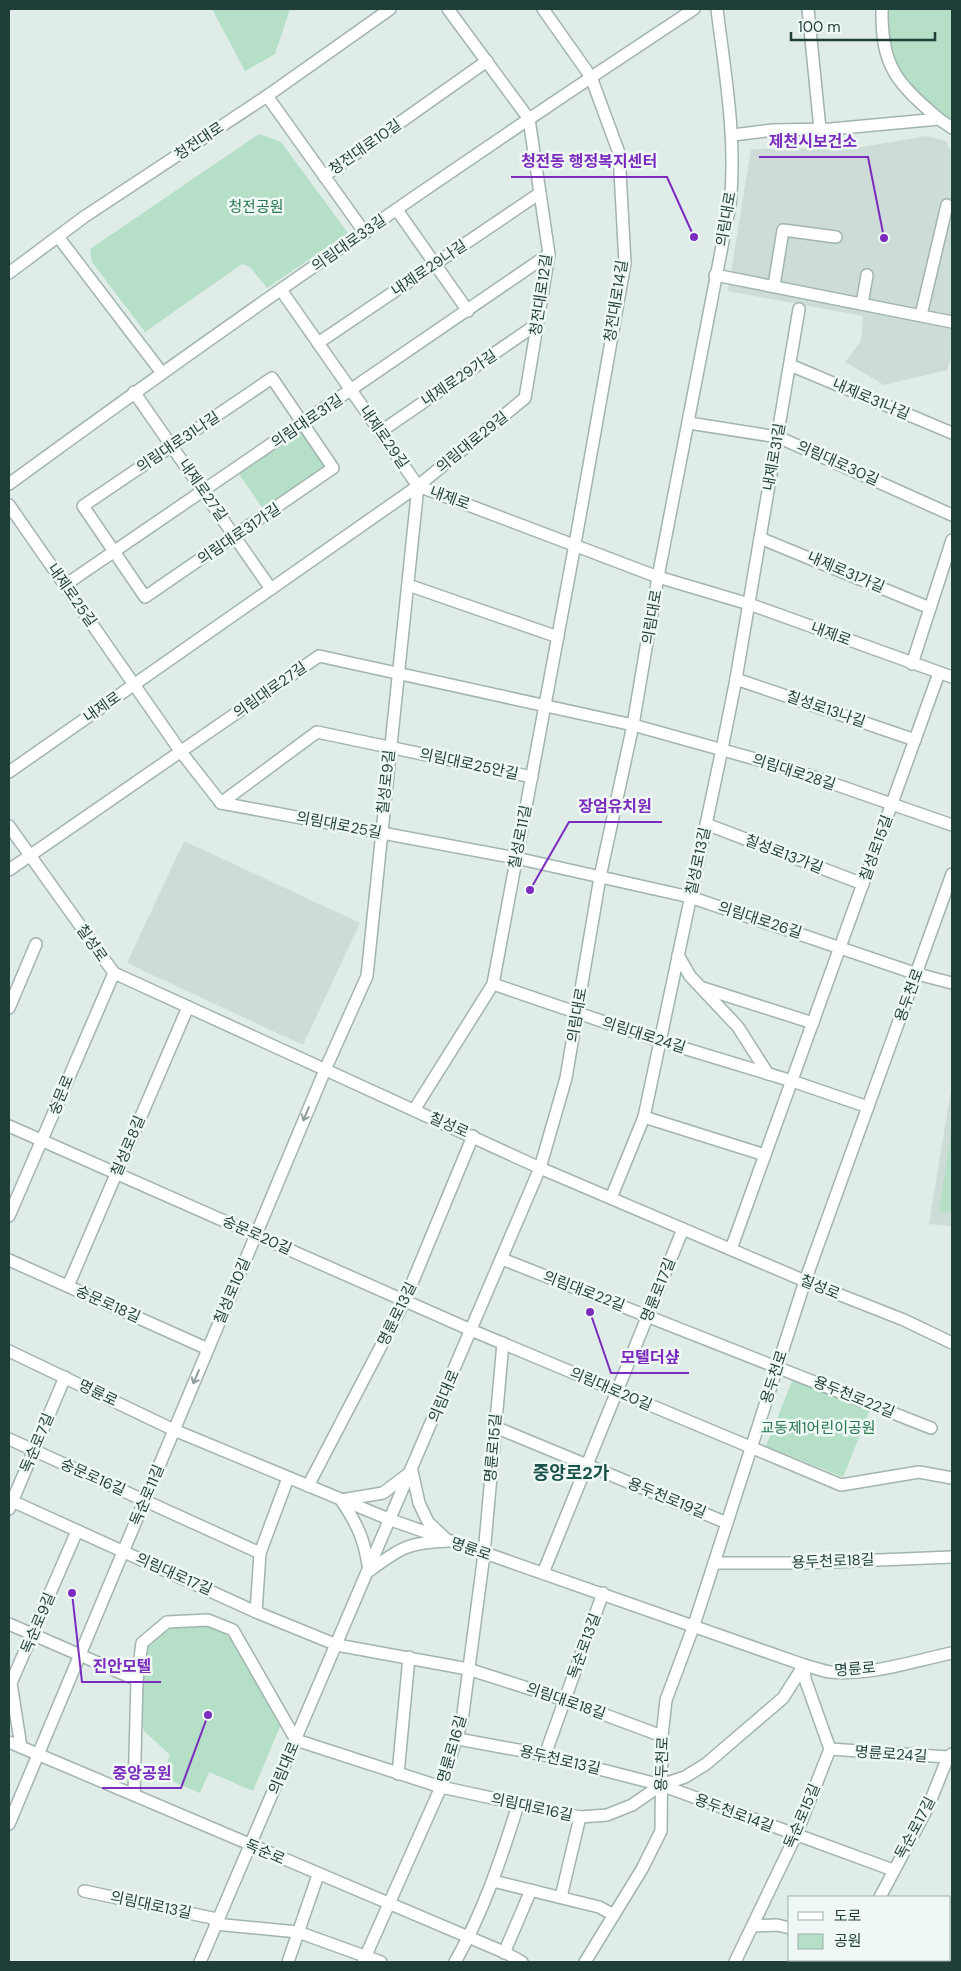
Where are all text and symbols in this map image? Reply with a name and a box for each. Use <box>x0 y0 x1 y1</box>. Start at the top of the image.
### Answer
scale bar <box>791 10 935 42</box>
text: 100 m <box>798 17 841 37</box>
street label: 청전대로10길 <box>325 115 405 179</box>
street label: 청전대로 <box>171 117 227 165</box>
callout: 제천시보건소 <box>759 126 868 157</box>
text: 제천시보건소 <box>769 131 857 152</box>
callout: 청전동 행정복지센터 <box>511 146 667 177</box>
text: 청전동 행정복지센터 <box>521 151 657 172</box>
street label: 의림대로 <box>711 190 741 248</box>
park label: 청전공원 <box>228 197 284 217</box>
street label: 의림대로33길 <box>308 210 390 276</box>
street label: 내제로29나길 <box>387 235 471 301</box>
street label: 청전대로12길 <box>525 253 557 337</box>
street label: 청전대로14길 <box>600 259 632 343</box>
street label: 내제로29가길 <box>417 345 501 411</box>
street label: 내제로31나길 <box>829 374 913 424</box>
street label: 의림대로31길 <box>267 390 347 452</box>
street label: 내제로29길 <box>355 401 413 473</box>
street label: 의림대로31나길 <box>133 407 223 477</box>
street label: 의림대로29길 <box>432 407 512 477</box>
street label: 내제로31길 <box>758 422 790 492</box>
street label: 의림대로30길 <box>794 436 882 490</box>
street label: 내제로27길 <box>174 455 232 525</box>
street label: 내제로 <box>427 482 473 514</box>
street label: 의림대로31가길 <box>194 499 284 569</box>
street label: 내제로31가길 <box>804 547 888 597</box>
street label: 내제로25길 <box>43 559 101 631</box>
street label: 의림대로 <box>637 588 667 646</box>
street label: 내제로 <box>808 618 854 650</box>
street label: 의림대로27길 <box>229 657 311 723</box>
street label: 칠성로13나길 <box>784 686 868 732</box>
street label: 내제로 <box>79 687 125 727</box>
street label: 의림대로25안길 <box>418 744 520 784</box>
street label: 칠성로9길 <box>373 749 399 815</box>
street label: 의림대로28길 <box>750 749 838 795</box>
callout: 장엄유치원 <box>569 791 662 822</box>
text: 장엄유치원 <box>578 796 652 817</box>
street label: 칠성로11길 <box>504 803 536 871</box>
street label: 의림대로25길 <box>294 807 384 843</box>
street label: 칠성로15길 <box>855 812 897 884</box>
street label: 칠성로13길 <box>681 825 715 897</box>
street label: 칠성로13가길 <box>742 830 826 878</box>
street label: 의림대로26길 <box>716 897 804 943</box>
street label: 칠성로 <box>72 920 112 966</box>
street label: 용두천로 <box>890 966 928 1024</box>
street label: 의림대로 <box>562 986 592 1044</box>
street label: 의림대로24길 <box>600 1012 688 1058</box>
street label: 숭문로 <box>44 1072 78 1118</box>
one-way arrow <box>301 1107 310 1122</box>
street label: 칠성로 <box>426 1107 472 1143</box>
street label: 칠성로8길 <box>106 1112 150 1180</box>
street label: 숭문로20길 <box>219 1211 295 1259</box>
street label: 칠성로10길 <box>209 1255 255 1327</box>
street label: 명륜로17길 <box>636 1255 680 1325</box>
street label: 의림대로22길 <box>540 1266 628 1316</box>
street label: 칠성로 <box>797 1270 843 1304</box>
street label: 명륜로13길 <box>373 1279 421 1349</box>
street label: 숭문로18길 <box>72 1281 144 1327</box>
callout: 모텔더샾 <box>611 1342 689 1373</box>
text: 모텔더샾 <box>621 1347 680 1368</box>
street label: 용두천로 <box>756 1348 792 1406</box>
street label: 의림대로20길 <box>567 1363 655 1415</box>
street label: 의림대로 <box>424 1367 464 1425</box>
one-way arrow <box>191 1369 200 1384</box>
street label: 용두천로22길 <box>810 1372 898 1422</box>
street label: 명륜로 <box>75 1375 121 1411</box>
street label: 독순로7길 <box>15 1410 59 1476</box>
street label: 명륜로15길 <box>480 1413 506 1483</box>
park label: 교동제1어린이공원 <box>760 1418 876 1438</box>
street label: 숭문로16길 <box>57 1454 129 1500</box>
street label: 독순로11길 <box>125 1461 169 1529</box>
district label: 중앙로2가 <box>533 1461 610 1485</box>
street label: 용두천로19길 <box>625 1473 709 1523</box>
street label: 명륜로 <box>448 1533 494 1565</box>
street label: 의림대로17길 <box>133 1548 215 1600</box>
street label: 용두천로18길 <box>791 1550 875 1572</box>
street label: 독순로9길 <box>16 1589 60 1657</box>
street label: 독순로13길 <box>563 1610 605 1682</box>
callout: 진안모텔 <box>82 1651 161 1682</box>
text: 진안모텔 <box>93 1656 151 1677</box>
street label: 명륜로 <box>834 1657 876 1681</box>
street label: 의림대로18길 <box>524 1678 608 1724</box>
street label: 명륜로16길 <box>433 1713 471 1785</box>
street label: 용두천로 <box>651 1736 673 1792</box>
street label: 의림대로 <box>264 1739 304 1797</box>
street label: 용두천로13길 <box>518 1741 602 1779</box>
street label: 명륜로24길 <box>854 1741 928 1767</box>
callout: 중앙공원 <box>102 1757 181 1788</box>
text: 중앙공원 <box>113 1763 171 1784</box>
street label: 독순로15길 <box>779 1780 825 1852</box>
street label: 의림대로16길 <box>489 1789 575 1825</box>
street label: 용두천로14길 <box>692 1789 776 1837</box>
street label: 독순로17길 <box>890 1793 940 1863</box>
street label: 독순로 <box>242 1835 288 1869</box>
street label: 의림대로13길 <box>109 1887 193 1923</box>
legend <box>788 1896 951 1961</box>
text: 도로 <box>834 1906 862 1926</box>
text: 공원 <box>834 1931 862 1951</box>

